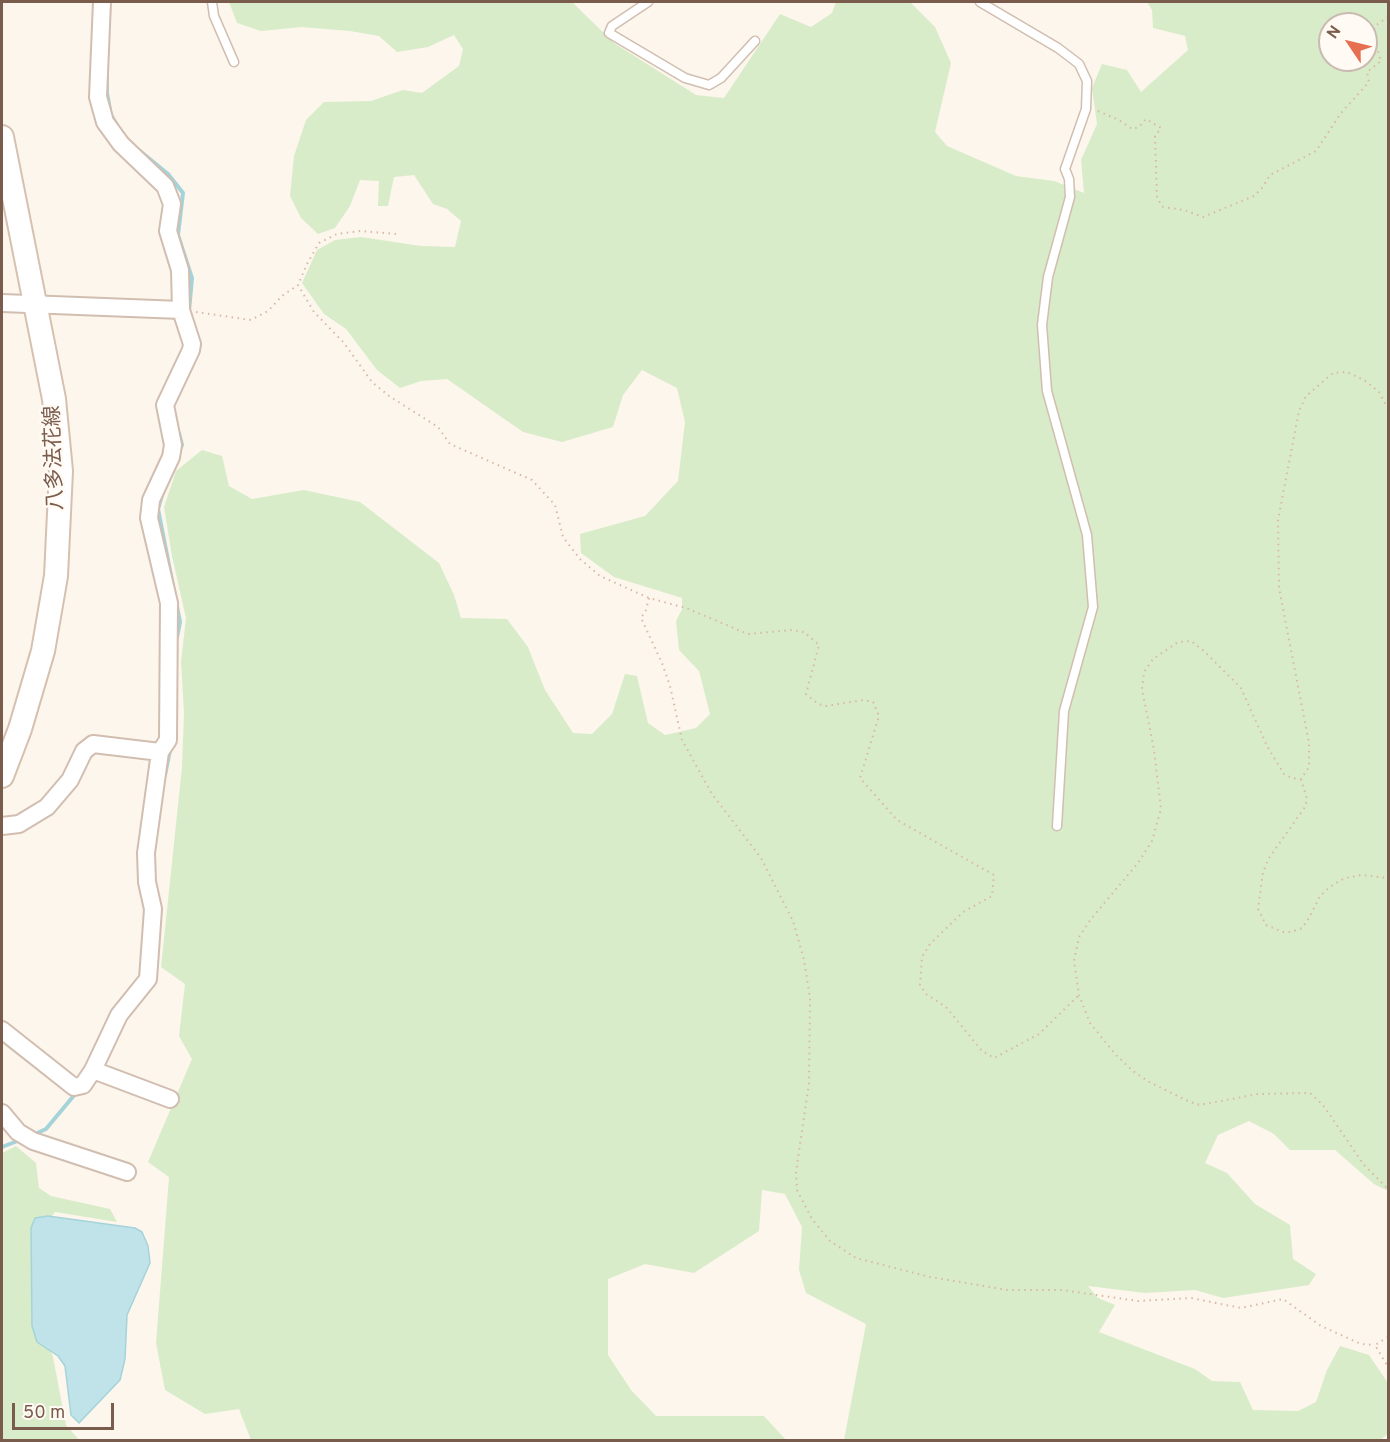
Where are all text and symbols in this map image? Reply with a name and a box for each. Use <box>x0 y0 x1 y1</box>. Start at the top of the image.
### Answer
north arrow <box>1318 12 1378 72</box>
text: N <box>1323 22 1346 43</box>
street label: 八多法花線 <box>42 405 70 511</box>
scale bar <box>15 1391 117 1429</box>
text: 50 m <box>23 1402 65 1425</box>

